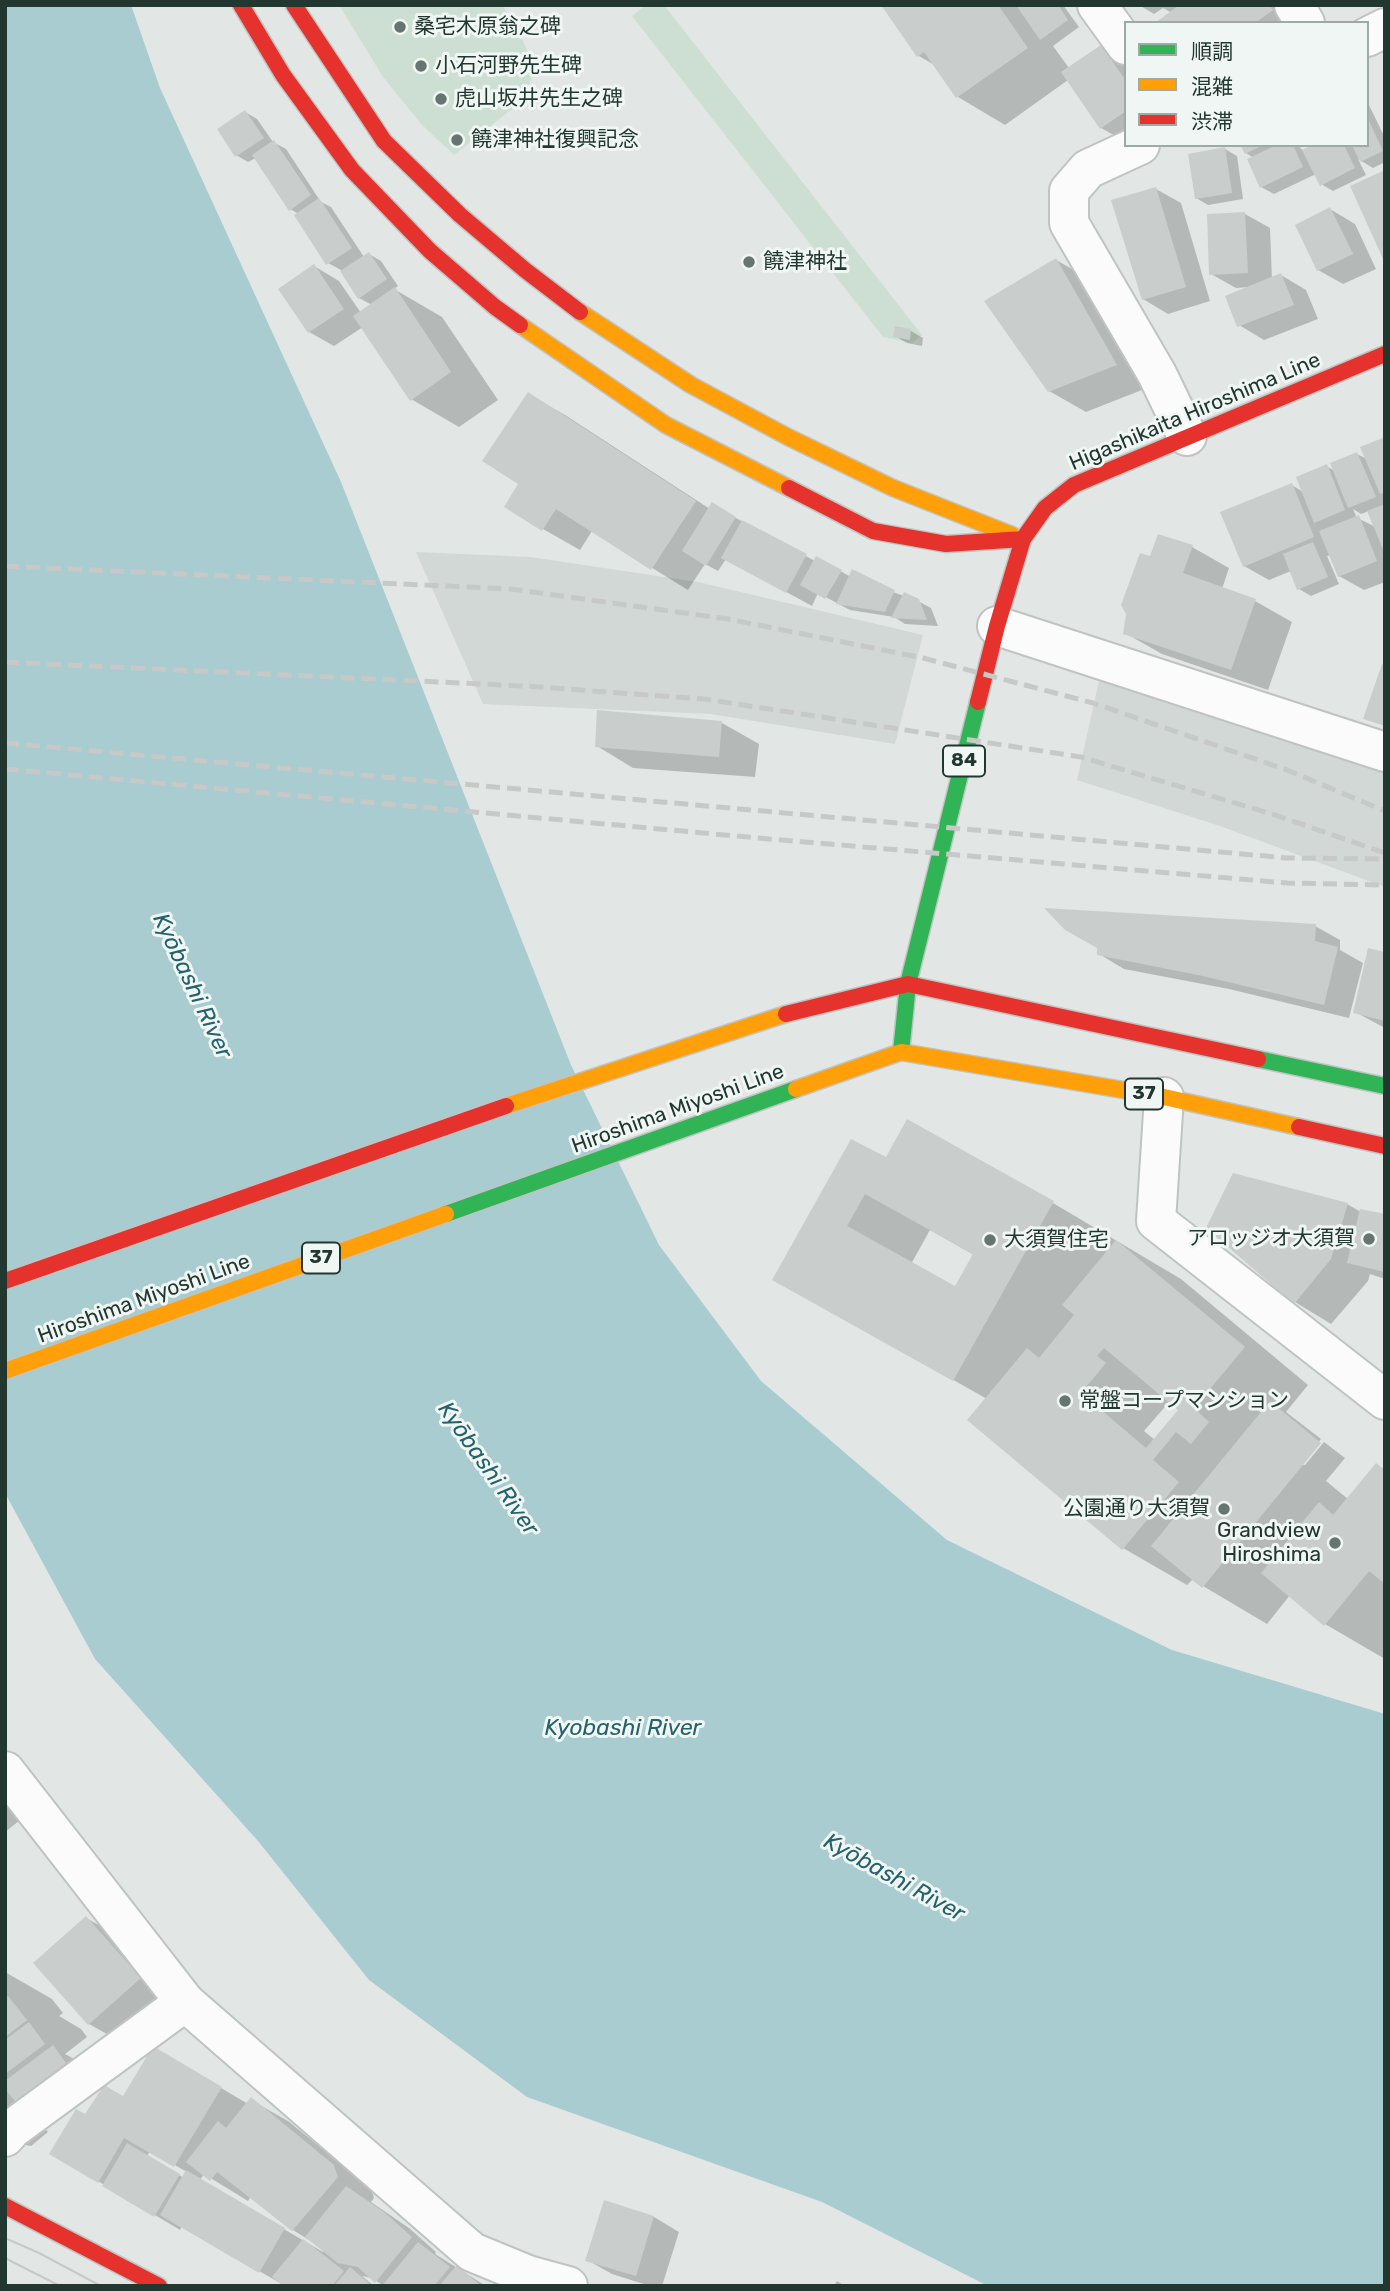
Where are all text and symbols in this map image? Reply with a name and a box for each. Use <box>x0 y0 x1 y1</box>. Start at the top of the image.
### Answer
place label: 桑宅木原翁之碑 <box>414 14 561 40</box>
marker: 桑宅木原翁之碑 <box>392 19 408 35</box>
legend <box>1124 21 1369 147</box>
text: 順調 <box>1191 39 1233 64</box>
place label: 小石河野先生碑 <box>435 53 582 79</box>
marker: 小石河野先生碑 <box>413 58 429 74</box>
text: 混雑 <box>1191 74 1233 99</box>
place label: 虎山坂井先生之碑 <box>455 86 623 112</box>
marker: 虎山坂井先生之碑 <box>433 91 449 107</box>
text: 渋滞 <box>1191 109 1233 134</box>
place label: 饒津神社復興記念 <box>471 127 639 153</box>
marker: 饒津神社復興記念 <box>449 132 465 148</box>
place label: 饒津神社 <box>763 249 847 275</box>
marker: 饒津神社 <box>741 254 757 270</box>
street label: Higashikaita Hiroshima Line <box>1066 348 1324 476</box>
road number: 84 <box>943 746 985 776</box>
water label: Kyōbashi River <box>146 909 238 1063</box>
street label: Hiroshima Miyoshi Line <box>568 1059 788 1159</box>
road number: 37 <box>1125 1078 1163 1110</box>
place label: アロッジオ大須賀 <box>1187 1226 1355 1252</box>
place label: 大須賀住宅 <box>1004 1227 1109 1253</box>
marker: アロッジオ大須賀 <box>1361 1231 1377 1247</box>
marker: 大須賀住宅 <box>982 1232 998 1248</box>
road number: 37 <box>302 1242 340 1274</box>
street label: Hiroshima Miyoshi Line <box>34 1249 254 1349</box>
place label: 常盤コープマンション <box>1079 1388 1289 1414</box>
marker: 常盤コープマンション <box>1057 1393 1073 1409</box>
water label: Kyōbashi River <box>432 1397 544 1541</box>
place label: 公園通り大須賀 <box>1063 1496 1210 1522</box>
marker: 公園通り大須賀 <box>1216 1501 1232 1517</box>
place label: Grandview Hiroshima <box>1217 1518 1321 1568</box>
marker: Grandview Hiroshima <box>1327 1535 1343 1551</box>
water label: Kyobashi River <box>545 1714 701 1742</box>
water label: Kyōbashi River <box>819 1828 969 1928</box>

